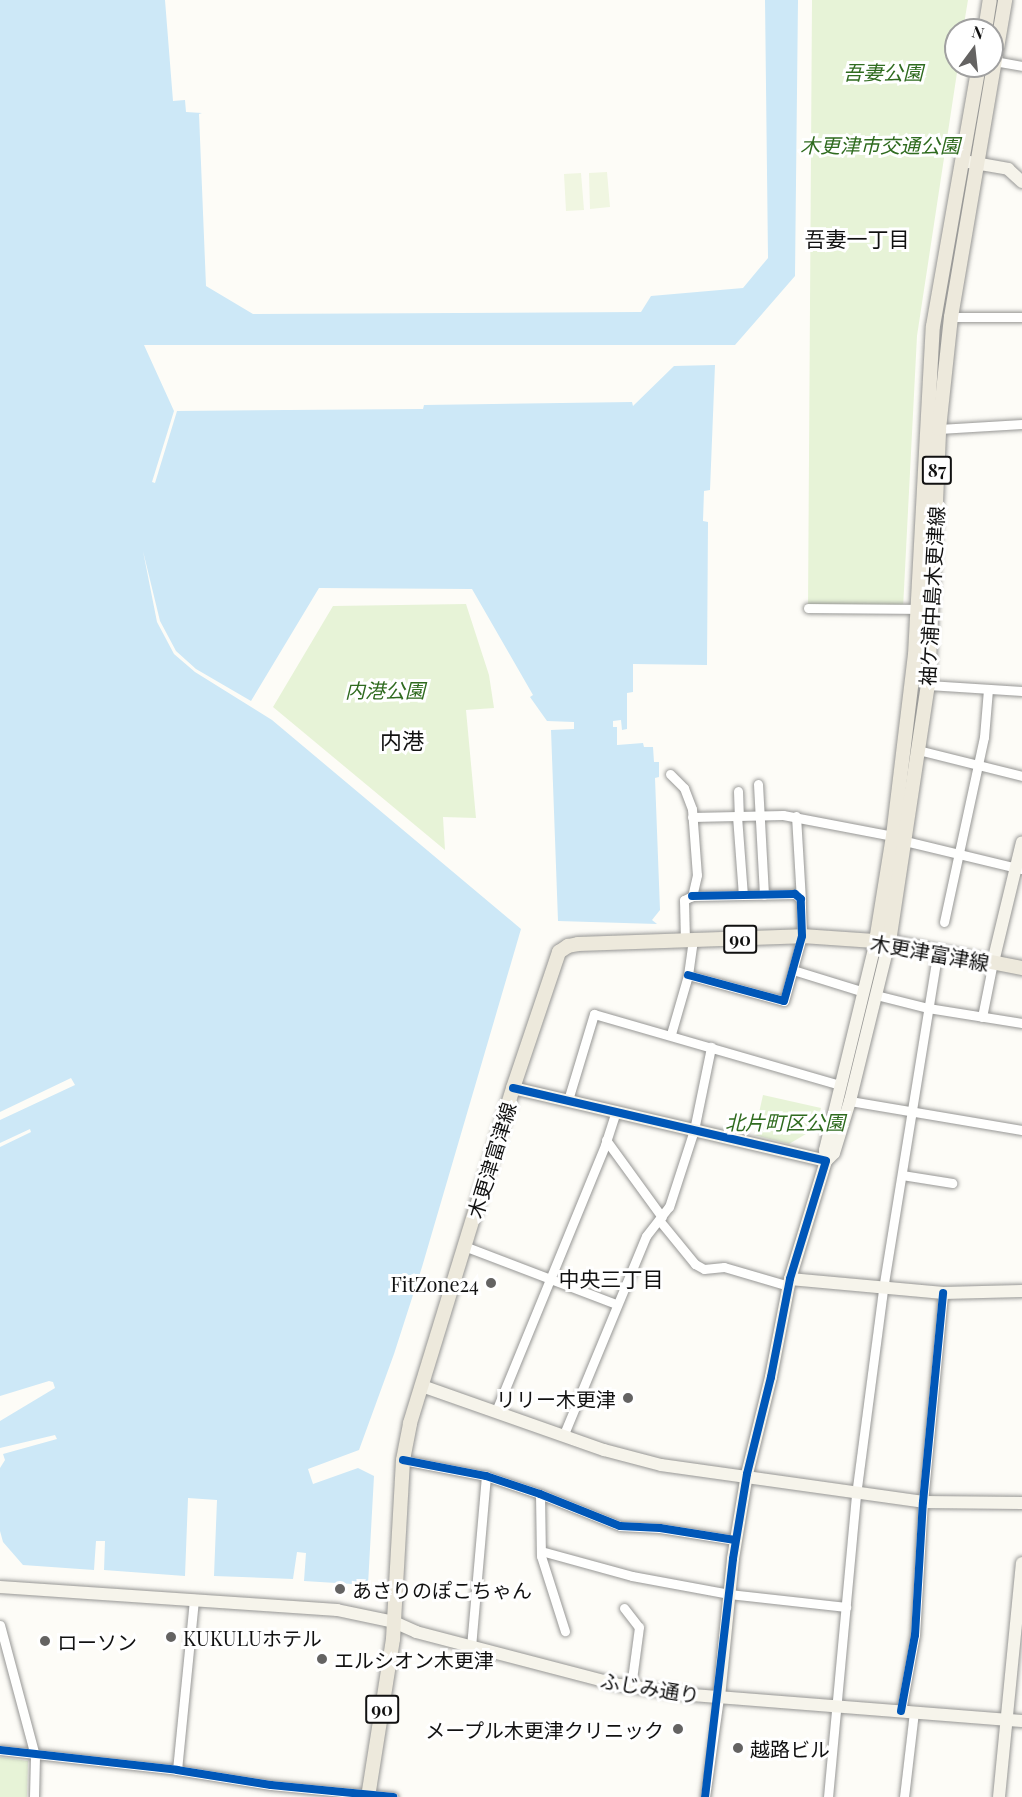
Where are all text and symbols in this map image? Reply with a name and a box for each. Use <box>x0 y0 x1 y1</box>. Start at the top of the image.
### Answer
north arrow <box>944 18 1004 78</box>
text: N <box>970 20 987 44</box>
park label: 吾妻公園 <box>843 59 923 83</box>
park label: 木更津市交通公園 <box>800 132 960 156</box>
district label: 吾妻一丁目 <box>805 225 909 251</box>
road number: 87 <box>920 455 954 485</box>
street label: 袖ケ浦中島木更津線 <box>914 505 948 687</box>
park label: 内港公園 <box>345 677 425 701</box>
district label: 内港 <box>380 728 424 754</box>
road number: 90 <box>722 924 758 954</box>
street label: 木更津富津線 <box>869 930 991 974</box>
street label: 木更津富津線 <box>462 1099 520 1221</box>
park label: 北片町区公園 <box>725 1109 845 1133</box>
district label: 中央三丁目 <box>559 1265 663 1291</box>
place label: FitZone24 <box>390 1271 479 1295</box>
marker: FitZone24 <box>484 1276 498 1290</box>
place label: リリー木更津 <box>496 1386 616 1410</box>
marker: リリー木更津 <box>621 1391 635 1405</box>
place label: あさりのぽこちゃん <box>352 1577 532 1601</box>
marker: あさりのぽこちゃん <box>333 1582 347 1596</box>
place label: KUKULUホテル <box>183 1625 322 1649</box>
place label: ローソン <box>57 1629 137 1653</box>
marker: KUKULUホテル <box>164 1630 178 1644</box>
marker: ローソン <box>38 1634 52 1648</box>
place label: エルシオン木更津 <box>334 1647 494 1671</box>
marker: エルシオン木更津 <box>315 1652 329 1666</box>
street label: ふじみ通り <box>599 1667 701 1707</box>
road number: 90 <box>364 1694 400 1724</box>
place label: メープル木更津クリニック <box>424 1717 664 1741</box>
marker: メープル木更津クリニック <box>669 1720 687 1738</box>
place label: 越路ビル <box>750 1736 830 1760</box>
marker: 越路ビル <box>731 1741 745 1755</box>

